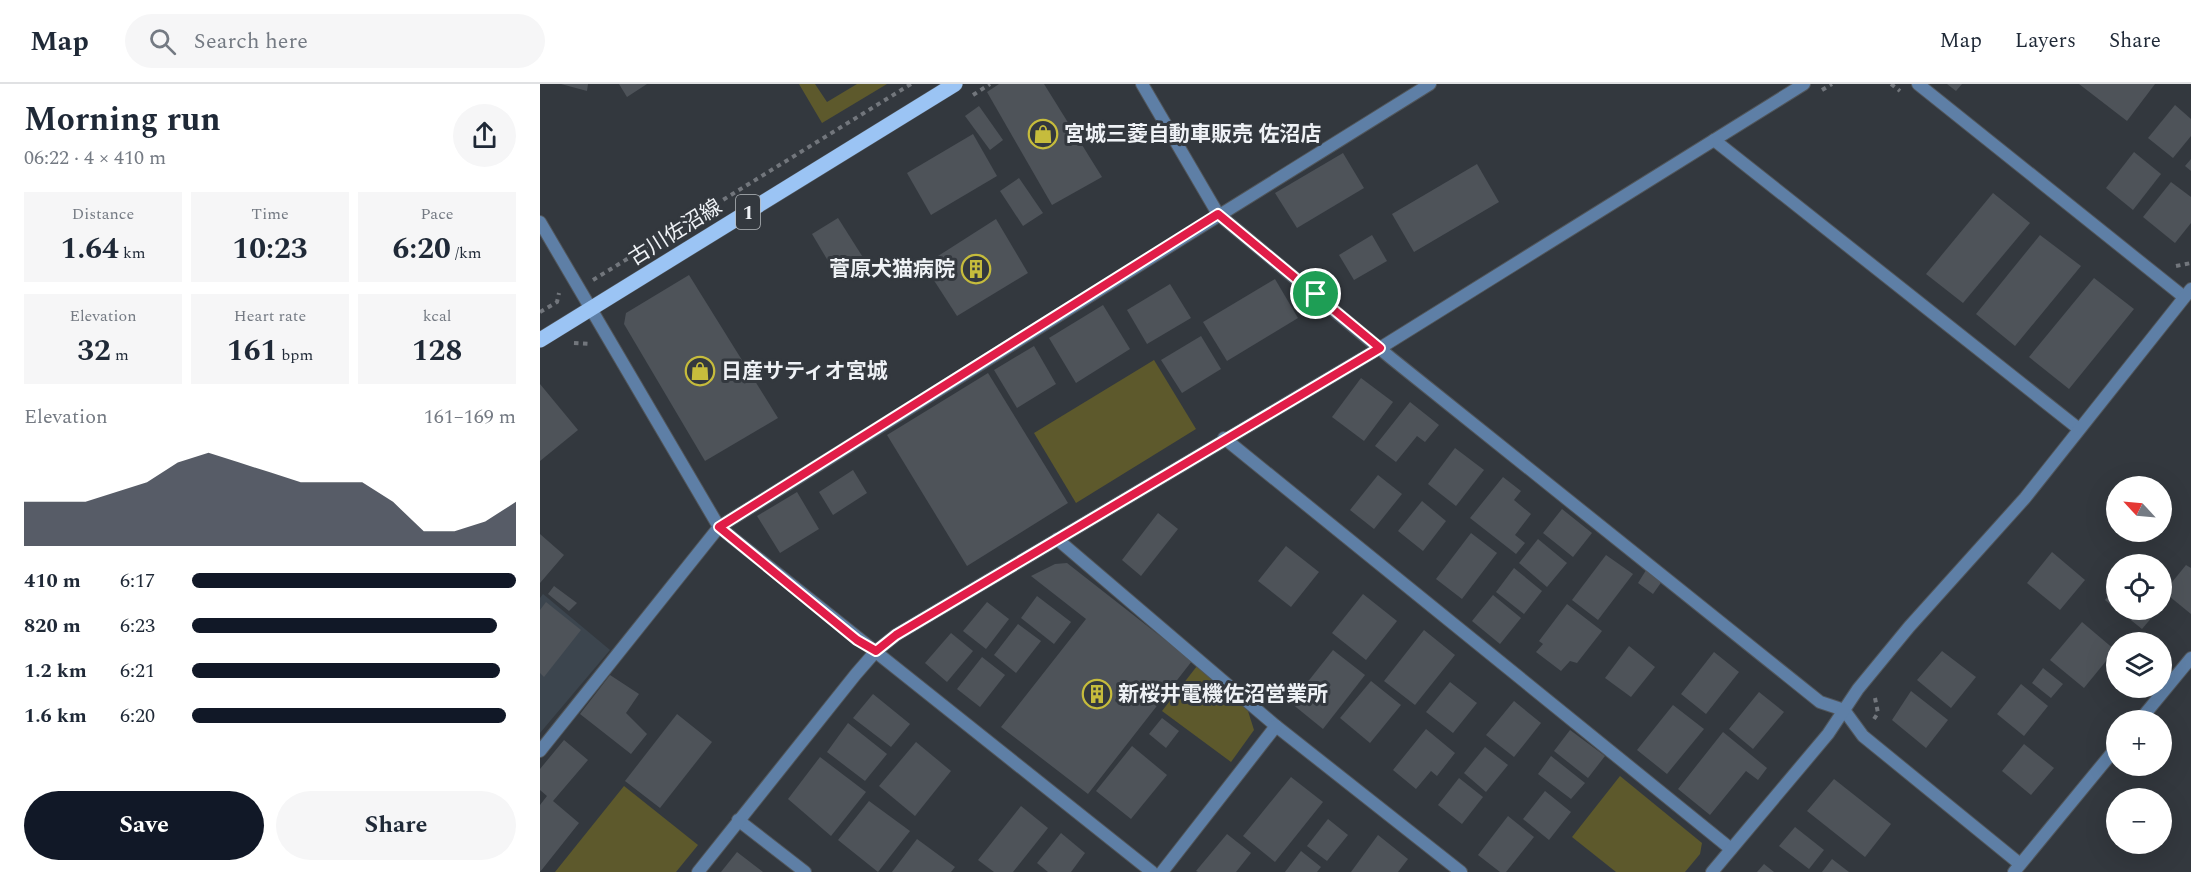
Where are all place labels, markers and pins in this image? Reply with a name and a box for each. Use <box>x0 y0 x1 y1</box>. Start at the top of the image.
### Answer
shop icon: 宮城三菱自動車販売 佐沼店 <box>1027 118 1059 150</box>
place label: 宮城三菱自動車販売 佐沼店 <box>1064 119 1321 151</box>
building icon: 菅原犬猫病院 <box>960 253 992 285</box>
place label: 菅原犬猫病院 <box>829 254 955 286</box>
pin <box>1290 268 1341 319</box>
shop icon: 日産サティオ宮城 <box>684 355 716 387</box>
place label: 日産サティオ宮城 <box>721 356 888 388</box>
building icon: 新桜井電機佐沼営業所 <box>1081 678 1113 710</box>
place label: 新桜井電機佐沼営業所 <box>1118 679 1328 711</box>

